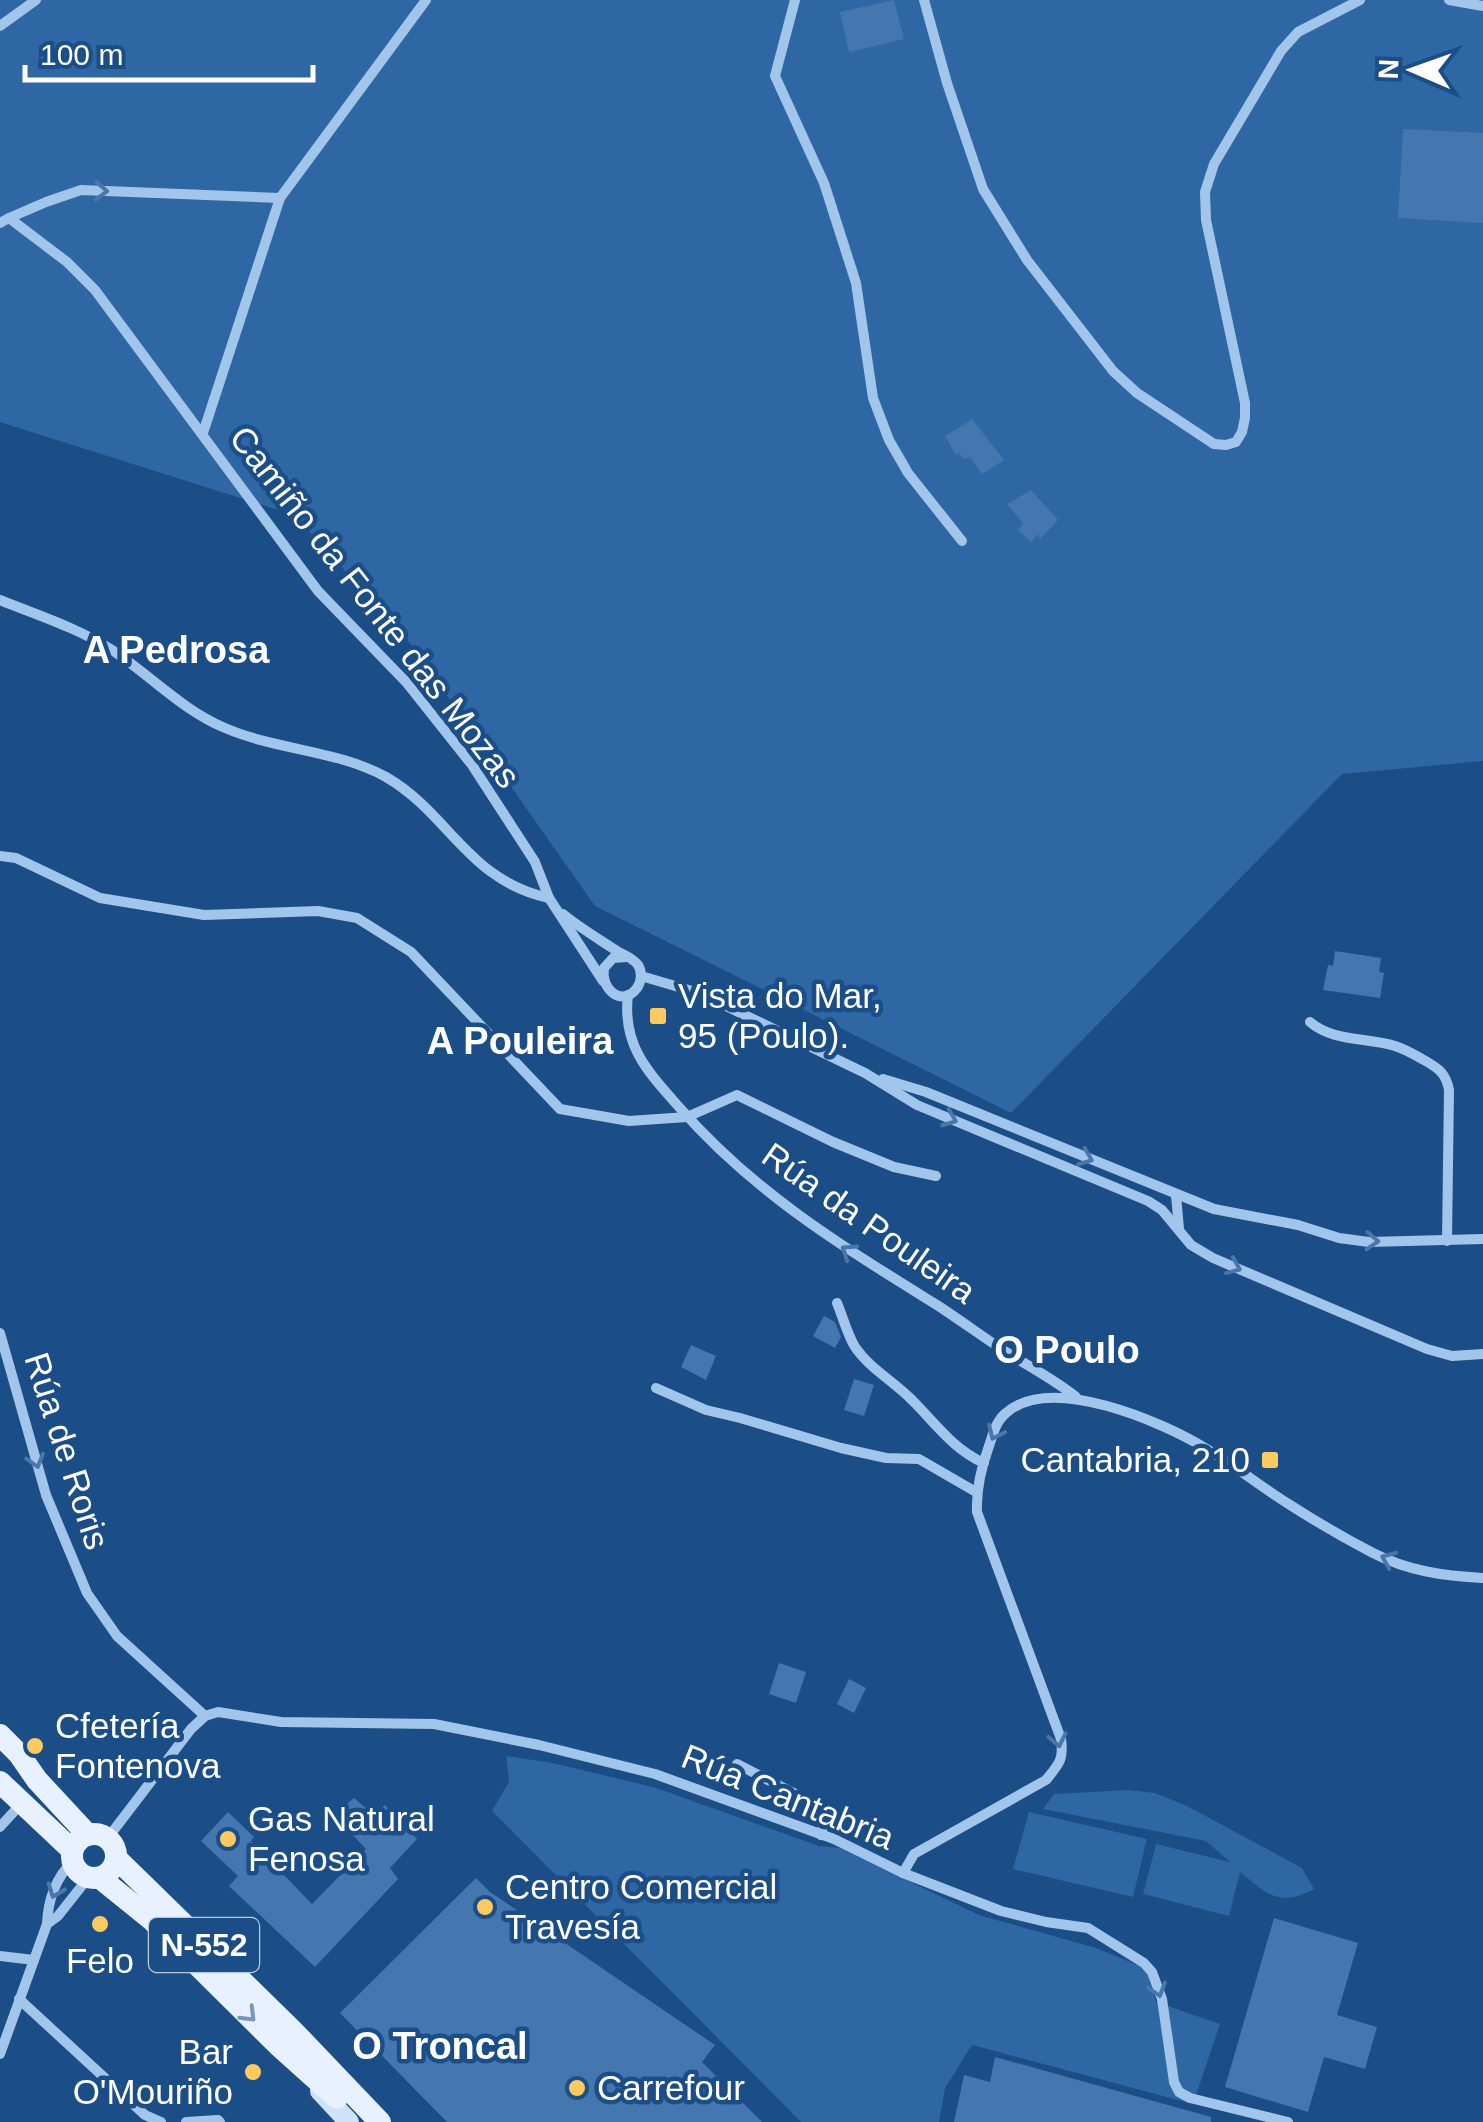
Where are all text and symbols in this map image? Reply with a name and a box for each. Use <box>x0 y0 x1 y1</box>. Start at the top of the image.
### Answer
scale bar <box>25 20 312 82</box>
north arrow <box>1363 20 1463 120</box>
text: 100 m <box>40 38 123 71</box>
text: N <box>1373 58 1404 80</box>
one-way arrow <box>94 180 110 201</box>
street label: Camiño da Fonte das Mozas <box>222 418 529 795</box>
district label: A Pedrosa <box>83 629 270 671</box>
place label: Vista do Mar, 95 (Poulo). <box>678 976 882 1055</box>
marker: Vista do Mar, 95 (Poulo). <box>647 1005 669 1027</box>
district label: A Pouleira <box>427 1020 614 1062</box>
one-way arrow <box>940 1108 958 1128</box>
street label: Rúa da Pouleira <box>755 1135 984 1311</box>
one-way arrow <box>1076 1147 1094 1167</box>
one-way arrow <box>1364 1230 1380 1251</box>
one-way arrow <box>841 1244 859 1263</box>
one-way arrow <box>1224 1256 1242 1276</box>
district label: O Poulo <box>994 1329 1140 1371</box>
street label: Rúa de Roris <box>17 1348 118 1554</box>
one-way arrow <box>987 1422 1007 1440</box>
place label: Cantabria, 210 <box>1020 1440 1250 1479</box>
marker: Cantabria, 210 <box>1259 1449 1281 1471</box>
one-way arrow <box>24 1452 45 1469</box>
one-way arrow <box>1380 1551 1398 1571</box>
place label: Cfetería Fontenova <box>55 1706 221 1785</box>
one-way arrow <box>1047 1731 1068 1748</box>
marker: Cfetería Fontenova <box>24 1735 46 1757</box>
street label: Rúa Cantabria <box>676 1736 901 1857</box>
place label: Gas Natural Fenosa <box>248 1799 435 1878</box>
marker: Gas Natural Fenosa <box>217 1828 239 1850</box>
place label: Centro Comercial Travesía <box>505 1867 777 1946</box>
one-way arrow <box>47 1881 67 1899</box>
marker: Centro Comercial Travesía <box>474 1896 496 1918</box>
marker: Felo <box>89 1913 111 1935</box>
road number: N-552 <box>149 1918 259 1972</box>
place label: Felo <box>66 1941 134 1980</box>
one-way arrow <box>1146 1981 1167 1998</box>
one-way arrow <box>237 2004 255 2022</box>
district label: O Troncal <box>352 2025 528 2067</box>
place label: Bar O'Mouriño <box>73 2032 233 2111</box>
marker: Bar O'Mouriño <box>242 2061 264 2083</box>
place label: Carrefour <box>597 2068 745 2107</box>
marker: Carrefour <box>566 2077 588 2099</box>

